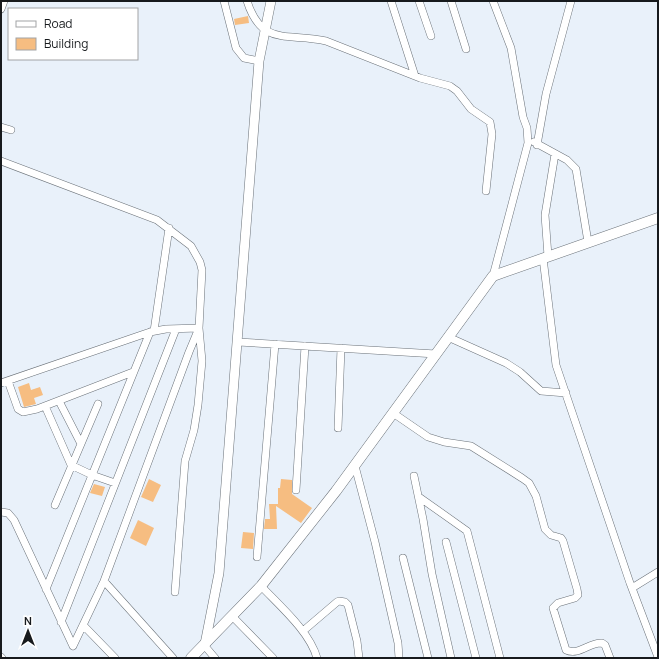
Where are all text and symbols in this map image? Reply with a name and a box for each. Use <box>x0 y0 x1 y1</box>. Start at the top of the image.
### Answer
legend <box>8 8 138 60</box>
text: Road <box>44 15 72 32</box>
text: Building <box>44 35 88 52</box>
north arrow <box>8 611 48 651</box>
text: N <box>24 613 32 628</box>

